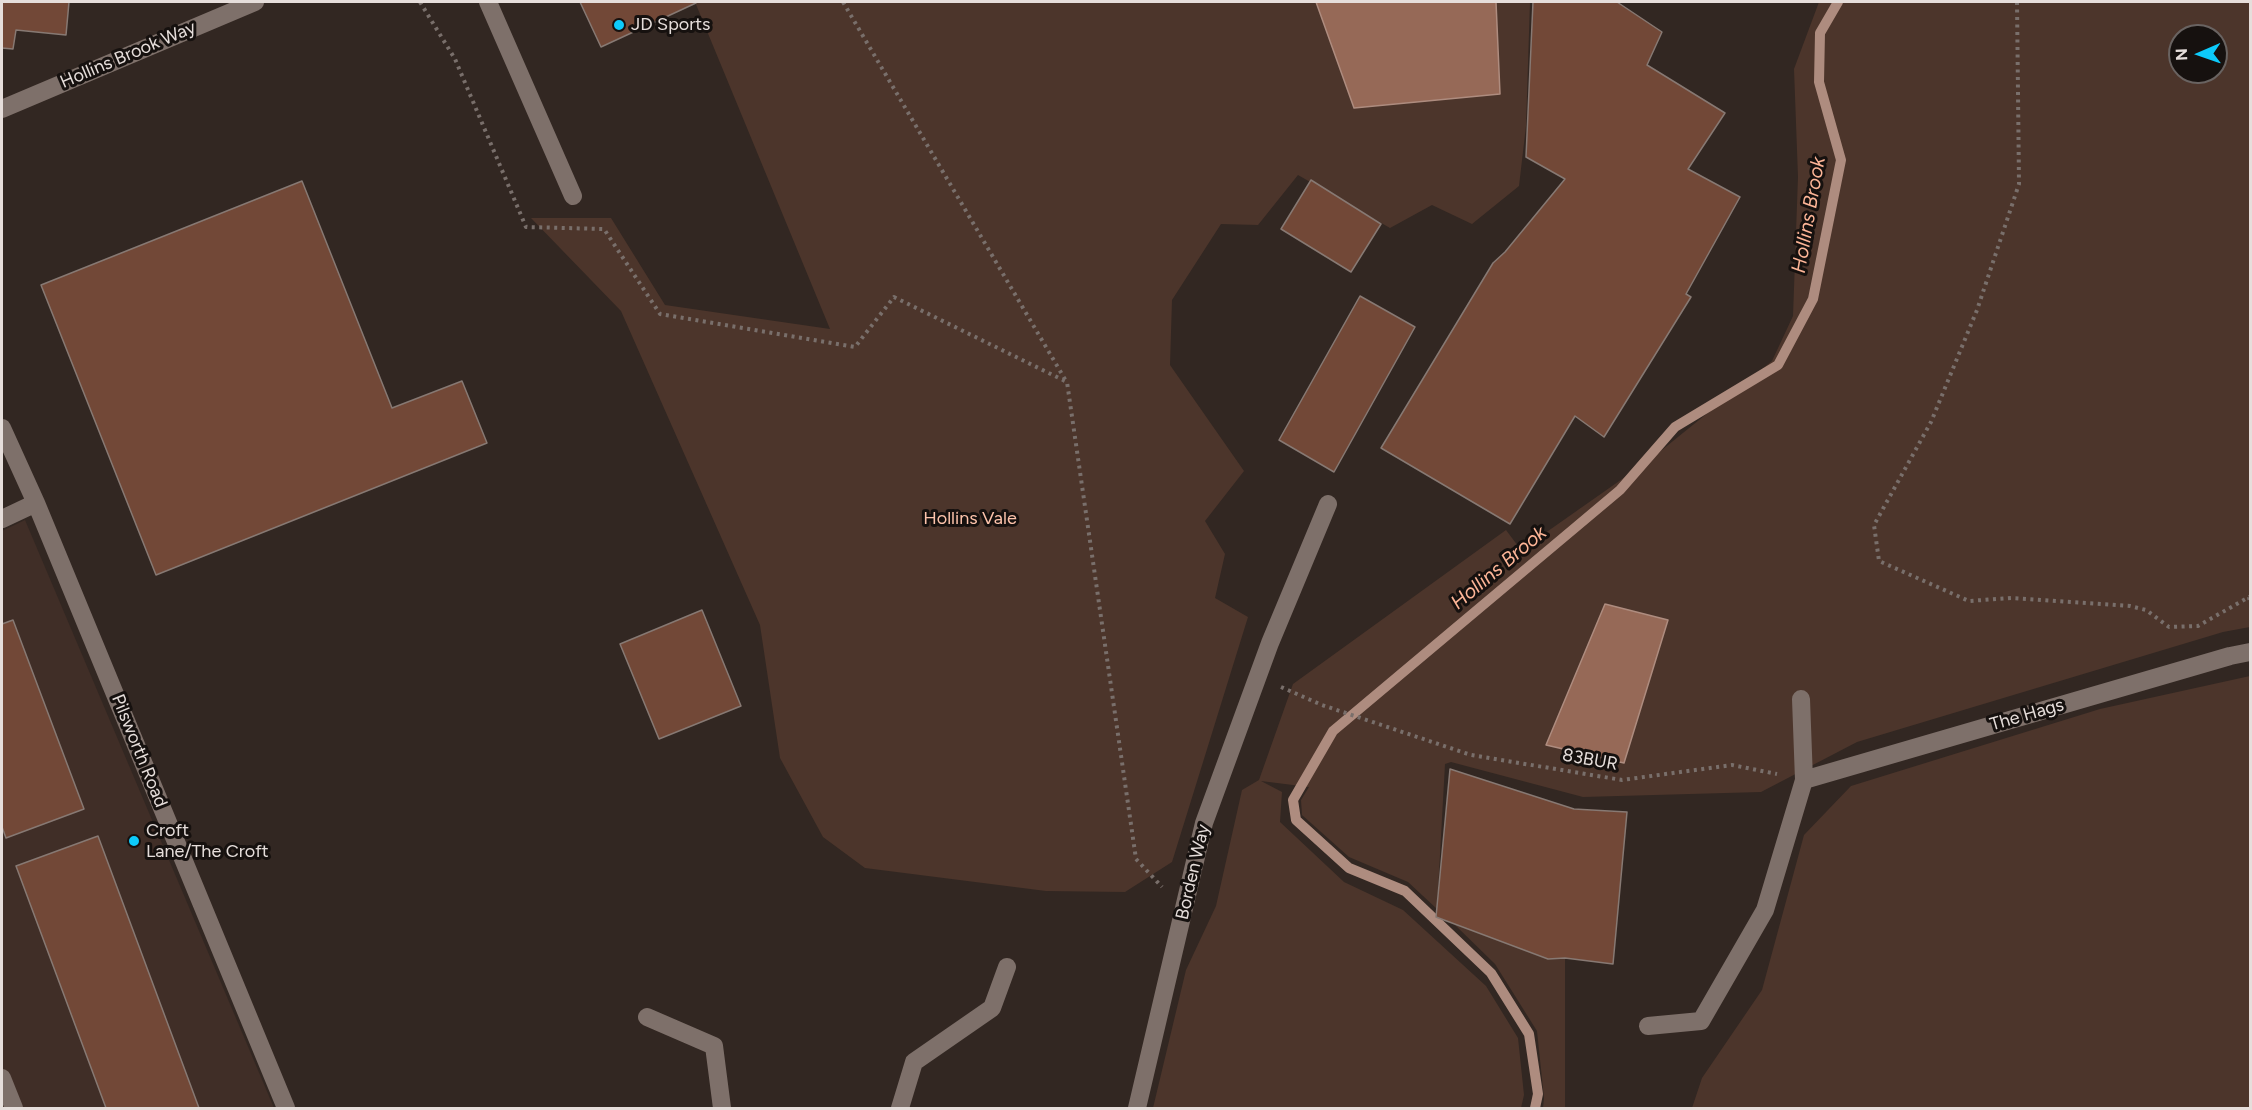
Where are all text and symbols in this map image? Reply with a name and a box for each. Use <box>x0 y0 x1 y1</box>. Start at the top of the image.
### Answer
place label: JD Sports <box>631 14 711 36</box>
street label: Hollins Brook Way <box>57 17 199 93</box>
marker: JD Sports <box>612 18 626 32</box>
north arrow <box>2168 24 2228 84</box>
text: N <box>2172 48 2191 61</box>
water label: Hollins Brook <box>1787 155 1831 275</box>
park label: Hollins Vale <box>923 508 1017 530</box>
water label: Hollins Brook <box>1446 521 1552 615</box>
street label: Pilsworth Road <box>106 691 172 811</box>
street label: The Hags <box>1988 694 2066 736</box>
street label: 83BUR <box>1561 745 1619 775</box>
place label: Croft Lane/The Croft <box>146 820 269 862</box>
street label: Borden Way <box>1172 822 1214 922</box>
marker: Croft Lane/The Croft <box>127 834 141 848</box>

